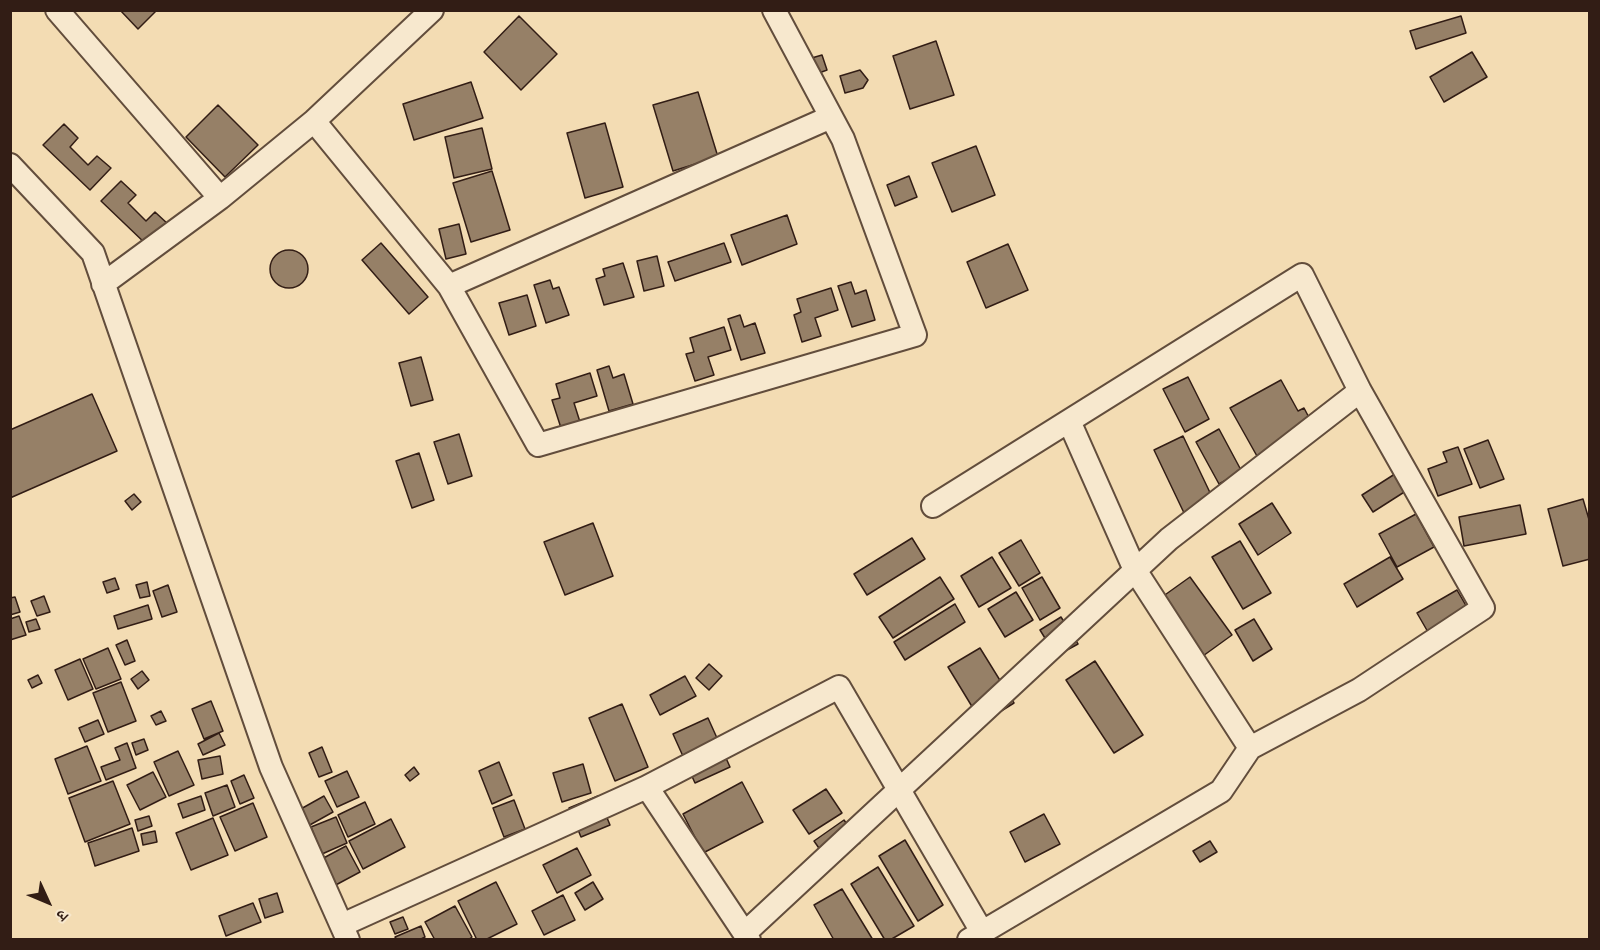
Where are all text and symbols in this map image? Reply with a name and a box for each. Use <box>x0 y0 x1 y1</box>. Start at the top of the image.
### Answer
north arrow <box>18 872 78 932</box>
text: उ <box>50 904 72 925</box>

